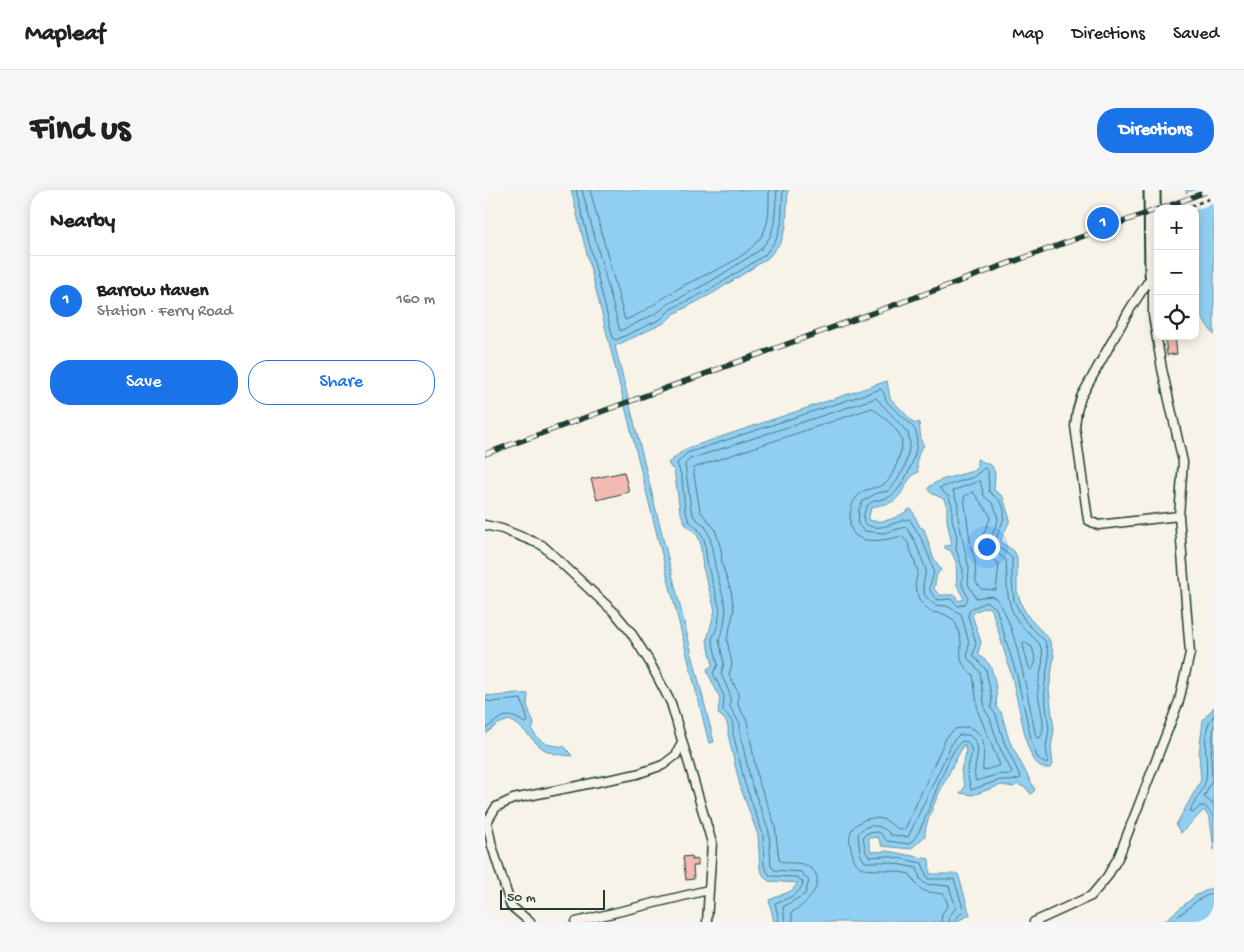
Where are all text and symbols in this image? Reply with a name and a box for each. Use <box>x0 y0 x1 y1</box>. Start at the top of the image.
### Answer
text: Mapleaf <box>25 20 105 49</box>
text: Map <box>1012 24 1044 45</box>
text: Directions <box>1072 24 1145 45</box>
text: Saved <box>1173 24 1219 45</box>
button: Directions <box>1097 108 1214 153</box>
text: Find us <box>30 110 130 151</box>
pin: 1 <box>1087 204 1119 242</box>
map controls <box>1154 205 1199 340</box>
button: + <box>1154 205 1199 250</box>
text: Nearby <box>50 210 115 235</box>
button: − <box>1154 250 1199 295</box>
text: Barrow Haven <box>97 280 208 303</box>
text: 1 <box>63 291 69 310</box>
text: 160 m <box>396 291 435 310</box>
button: locate <box>1154 295 1199 340</box>
text: Station · Ferry Road <box>97 303 233 322</box>
button: Save <box>50 360 238 405</box>
button: Share <box>248 360 435 405</box>
your location <box>974 534 1000 560</box>
scale bar <box>500 887 605 910</box>
text: 50 m <box>507 890 536 907</box>

